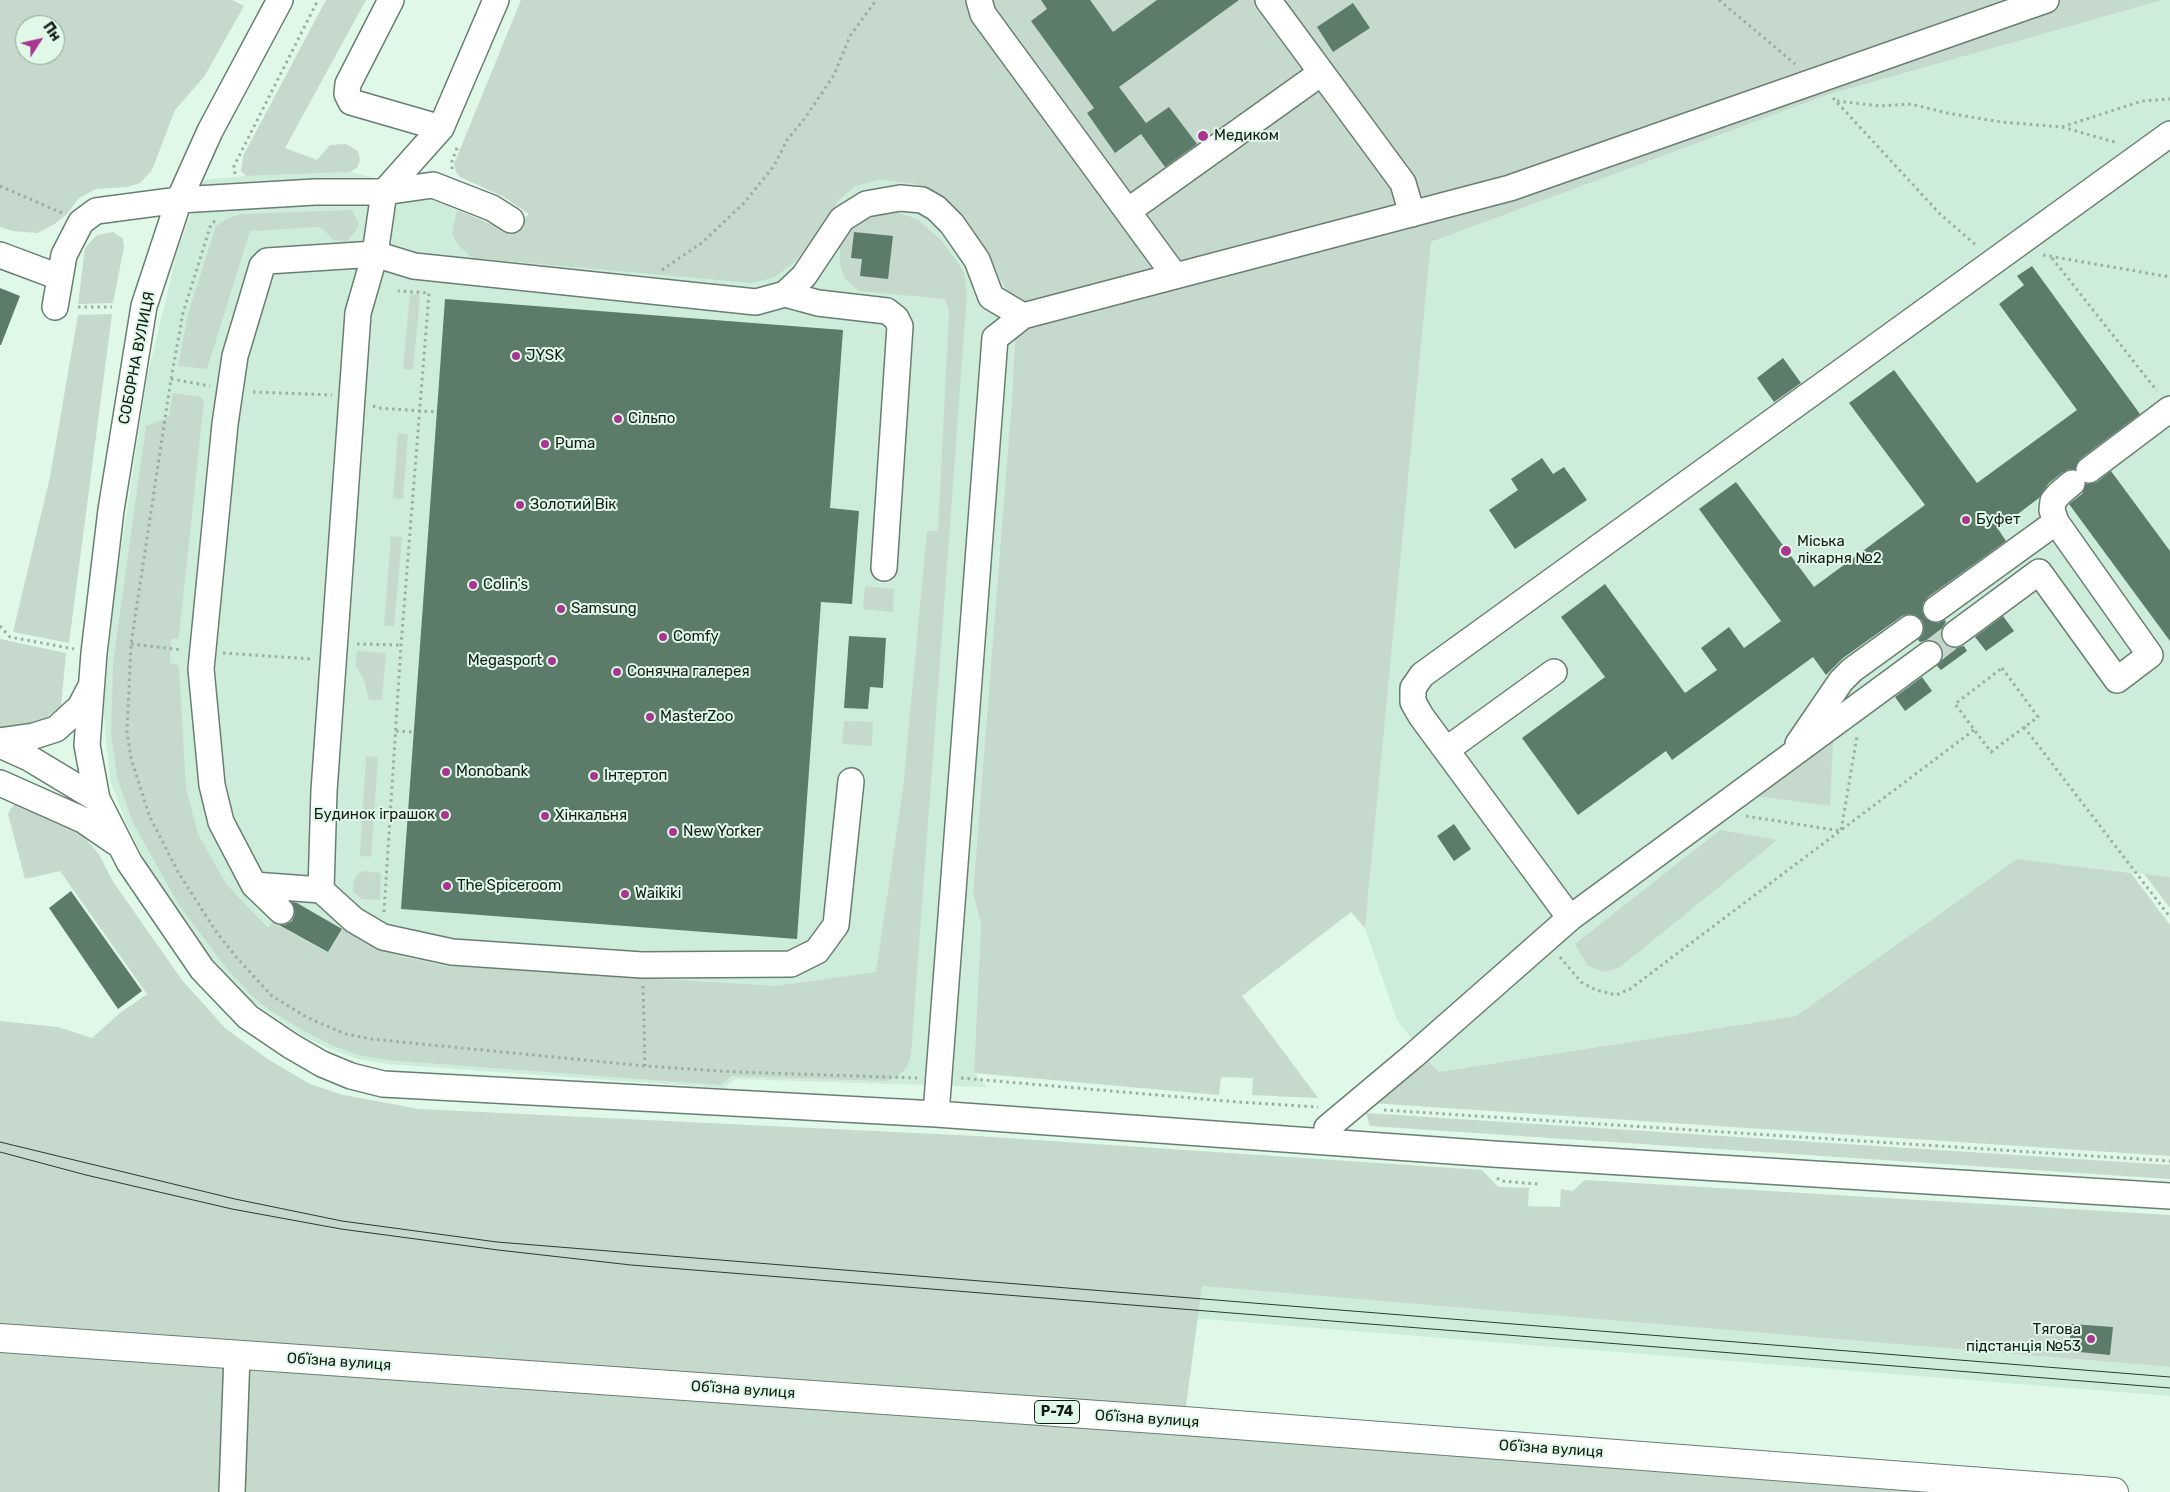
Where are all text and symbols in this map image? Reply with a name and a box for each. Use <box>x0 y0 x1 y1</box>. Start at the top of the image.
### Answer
north arrow <box>15 15 65 65</box>
text: Пн <box>39 19 64 44</box>
place label: Медиком <box>1214 127 1279 145</box>
marker: Медиком <box>1196 129 1210 143</box>
street label: СОБОРНА ВУЛИЦЯ <box>115 290 159 426</box>
place label: JYSK <box>526 347 563 365</box>
marker: JYSK <box>510 350 522 362</box>
place label: Сільпо <box>628 410 675 428</box>
marker: Сільпо <box>612 413 624 425</box>
place label: Puma <box>555 435 595 453</box>
marker: Puma <box>539 438 551 450</box>
place label: Золотий Вік <box>530 496 616 514</box>
marker: Золотий Вік <box>514 499 526 511</box>
place label: Буфет <box>1976 511 2021 529</box>
marker: Буфет <box>1960 514 1972 526</box>
place label: Міська лікарня №2 <box>1797 533 1882 568</box>
marker: Міська лікарня №2 <box>1779 544 1793 558</box>
place label: Colin's <box>483 576 528 594</box>
marker: Colin's <box>467 579 479 591</box>
place label: Samsung <box>571 600 637 618</box>
marker: Samsung <box>555 603 567 615</box>
place label: Comfy <box>673 628 719 646</box>
marker: Comfy <box>657 631 669 643</box>
place label: Megasport <box>468 652 542 670</box>
marker: Megasport <box>546 655 558 667</box>
place label: Сонячна галерея <box>627 663 750 681</box>
marker: Сонячна галерея <box>611 666 623 678</box>
place label: MasterZoo <box>660 708 733 726</box>
marker: MasterZoo <box>644 711 656 723</box>
place label: Monobank <box>456 763 528 781</box>
marker: Monobank <box>440 766 452 778</box>
place label: Інтертоп <box>604 767 667 785</box>
marker: Інтертоп <box>588 770 600 782</box>
place label: Будинок іграшок <box>314 806 435 824</box>
place label: Хінкальня <box>555 807 627 825</box>
marker: Будинок іграшок <box>439 809 451 821</box>
marker: Хінкальня <box>539 810 551 822</box>
place label: New Yorker <box>683 823 762 841</box>
marker: New Yorker <box>667 826 679 838</box>
place label: The Spiceroom <box>457 877 561 895</box>
marker: The Spiceroom <box>441 880 453 892</box>
place label: Waikiki <box>635 885 681 903</box>
marker: Waikiki <box>619 888 631 900</box>
place label: Тягова підстанція №53 <box>1966 1321 2081 1356</box>
marker: Тягова підстанція №53 <box>2085 1333 2097 1345</box>
street label: Обʼїзна вулиця <box>286 1349 392 1375</box>
street label: Обʼїзна вулиця <box>690 1377 796 1403</box>
road number: Р-74 <box>1034 1400 1080 1424</box>
street label: Обʼїзна вулиця <box>1094 1406 1200 1432</box>
street label: Обʼїзна вулиця <box>1498 1436 1604 1462</box>

